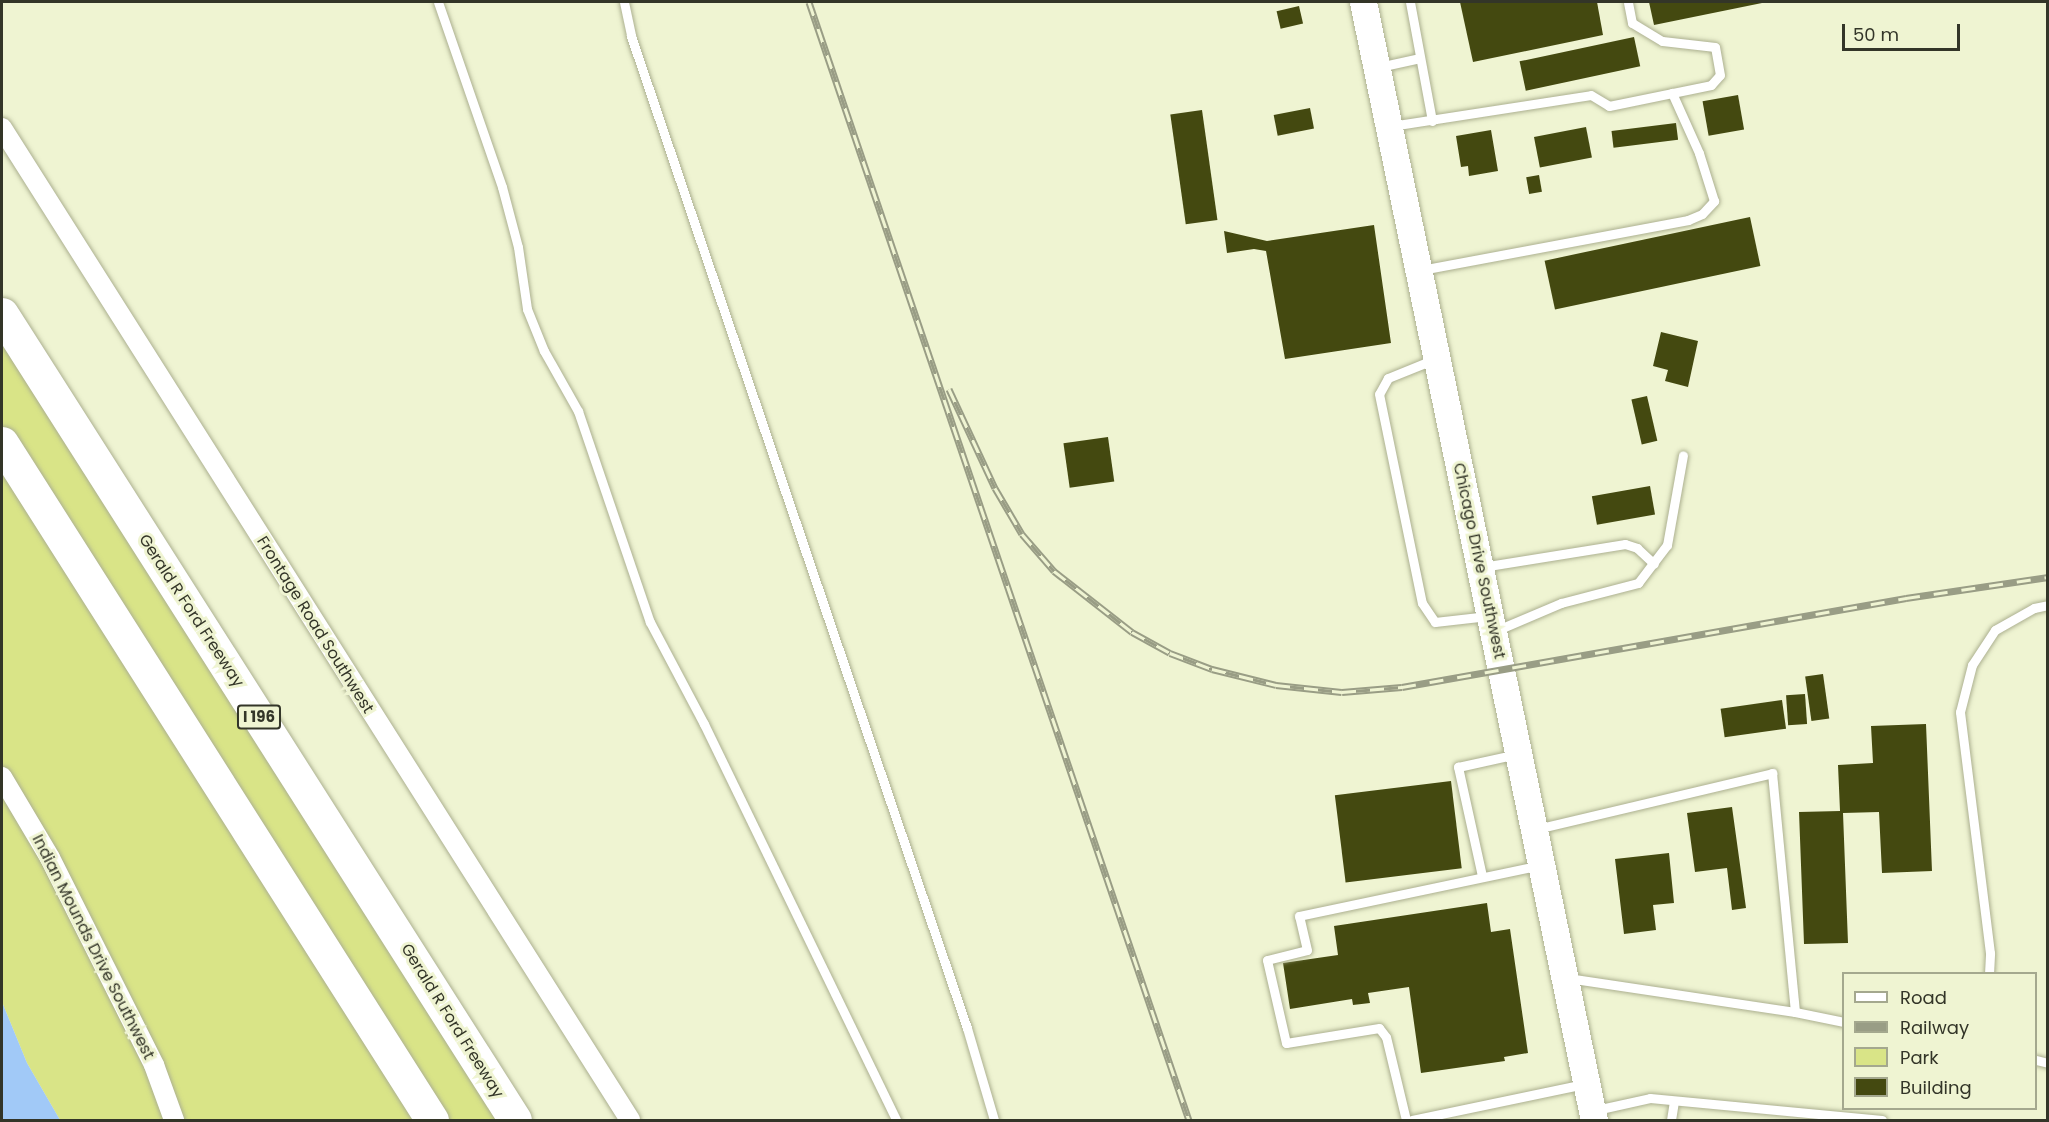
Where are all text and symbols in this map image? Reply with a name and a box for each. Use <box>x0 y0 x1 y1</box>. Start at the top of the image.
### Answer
scale bar <box>1845 12 1964 50</box>
text: 50 m <box>1853 22 1899 47</box>
street label: Chicago Drive Southwest <box>1449 461 1509 661</box>
street label: Gerald R Ford Freeway <box>134 531 248 691</box>
street label: Frontage Road Southwest <box>252 533 378 717</box>
road number: I 196 <box>236 705 282 729</box>
street label: Indian Mounds Drive Southwest <box>28 831 158 1063</box>
street label: Gerald R Ford Freeway <box>397 940 507 1102</box>
legend <box>1842 972 2037 1110</box>
text: Road <box>1900 985 1947 1010</box>
text: Railway <box>1900 1015 1969 1040</box>
text: Park <box>1900 1045 1939 1070</box>
text: Building <box>1900 1075 1972 1100</box>

